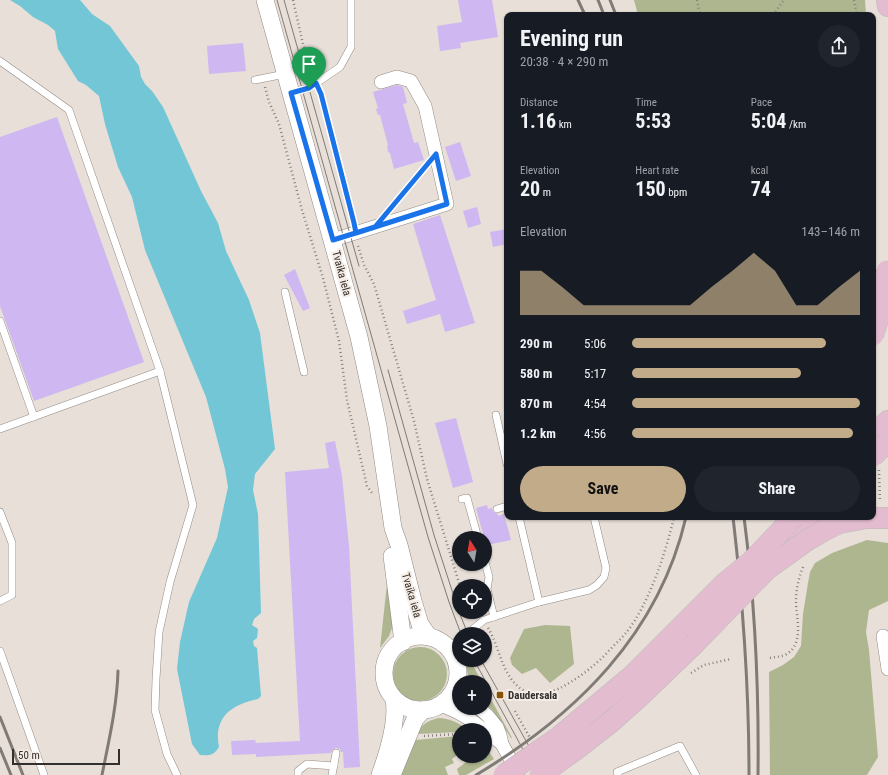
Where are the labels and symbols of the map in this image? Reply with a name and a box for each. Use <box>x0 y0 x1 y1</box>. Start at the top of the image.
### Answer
pin <box>292 47 326 88</box>
street label: Tvaika iela <box>329 249 354 297</box>
north arrow <box>452 531 492 571</box>
street label: Tvaika iela <box>399 571 424 619</box>
place label: Daudersala <box>508 689 557 702</box>
marker: Daudersala <box>495 690 505 700</box>
scale bar <box>12 747 120 766</box>

